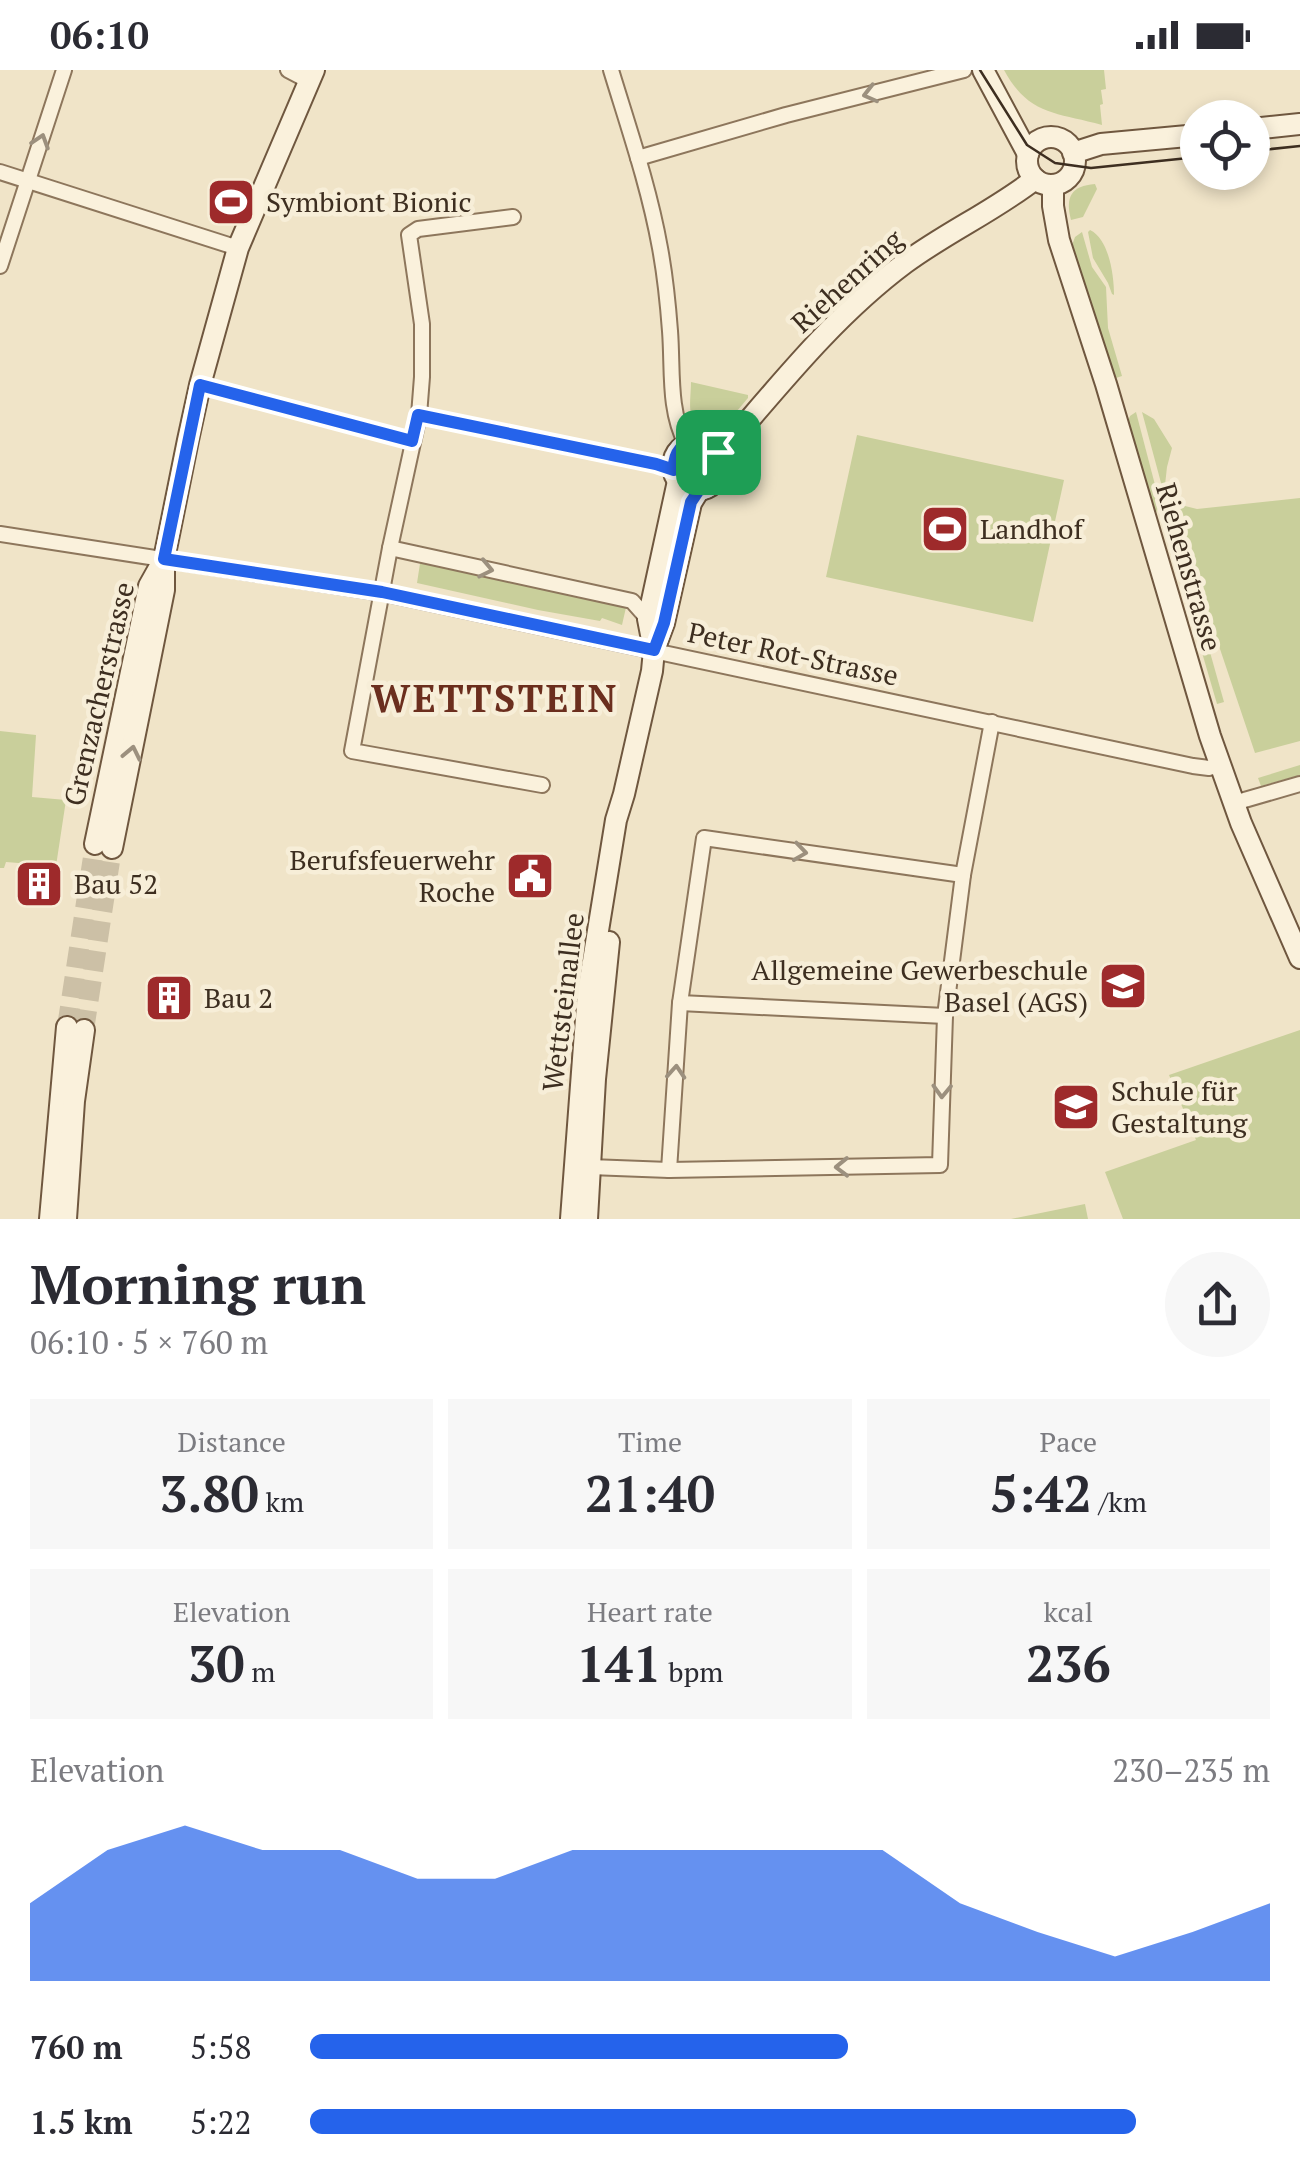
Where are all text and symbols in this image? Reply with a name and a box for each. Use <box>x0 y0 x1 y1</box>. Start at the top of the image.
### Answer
text: 06:10 <box>50 10 149 60</box>
one-way arrow <box>861 82 878 103</box>
map controls <box>1180 100 1270 190</box>
button: locate <box>1180 100 1270 190</box>
one-way arrow <box>30 133 50 150</box>
sports icon: Symbiont Bionic <box>205 176 257 228</box>
place label: Symbiont Bionic <box>266 183 472 220</box>
street label: Riehenring <box>783 220 911 341</box>
pin <box>676 410 761 495</box>
icon: arrive <box>691 425 746 480</box>
street label: Riehenstrasse <box>1148 478 1231 655</box>
sports icon: Landhof <box>919 503 971 555</box>
place label: Landhof <box>980 510 1086 547</box>
one-way arrow <box>477 557 494 578</box>
street label: Grenzacherstrasse <box>55 578 142 809</box>
street label: Peter Rot-Strasse <box>684 613 902 694</box>
district label: WETTSTEIN <box>371 673 619 723</box>
one-way arrow <box>120 745 141 762</box>
one-way arrow <box>792 840 808 861</box>
place label: Berufsfeuerwehr Roche <box>289 841 495 910</box>
public building icon: Berufsfeuerwehr Roche <box>504 850 556 902</box>
building icon: Bau 52 <box>13 858 65 910</box>
place label: Bau 52 <box>74 865 158 902</box>
street label: Wettsteinallee <box>533 910 592 1094</box>
place label: Allgemeine Gewerbeschule Basel (AGS) <box>751 951 1088 1020</box>
school or university icon: Allgemeine Gewerbeschule Basel (AGS) <box>1097 960 1149 1012</box>
building icon: Bau 2 <box>143 972 195 1024</box>
place label: Bau 2 <box>204 979 273 1016</box>
one-way arrow <box>665 1064 686 1080</box>
place label: Schule für Gestaltung <box>1111 1072 1249 1141</box>
school or university icon: Schule für Gestaltung <box>1050 1081 1102 1133</box>
one-way arrow <box>932 1083 953 1099</box>
one-way arrow <box>834 1157 850 1178</box>
text: Morning run <box>30 1247 366 1320</box>
button: share <box>1165 1252 1270 1357</box>
text: 06:10 · 5 × 760 m <box>30 1321 268 1363</box>
text: Distance <box>178 1423 286 1460</box>
text: Time <box>618 1423 682 1460</box>
text: Pace <box>1040 1423 1097 1460</box>
text: 3.80 <box>159 1460 259 1526</box>
text: 21:40 <box>585 1460 715 1526</box>
text: 5:42 <box>990 1460 1092 1526</box>
text: km <box>259 1483 304 1520</box>
text: /km <box>1092 1483 1147 1520</box>
text: Elevation <box>173 1593 290 1630</box>
text: Heart rate <box>587 1593 713 1630</box>
text: kcal <box>1043 1593 1093 1630</box>
text: 30 <box>188 1630 244 1696</box>
text: 141 <box>577 1630 661 1696</box>
text: 236 <box>1026 1630 1111 1696</box>
text: m <box>244 1653 275 1690</box>
text: bpm <box>661 1653 723 1690</box>
text: Elevation <box>30 1749 164 1791</box>
text: 230–235 m <box>1112 1749 1270 1791</box>
text: 760 m <box>30 2026 122 2068</box>
text: 5:58 <box>190 2026 252 2068</box>
text: 1.5 km <box>30 2101 133 2143</box>
text: 5:22 <box>190 2101 252 2143</box>

